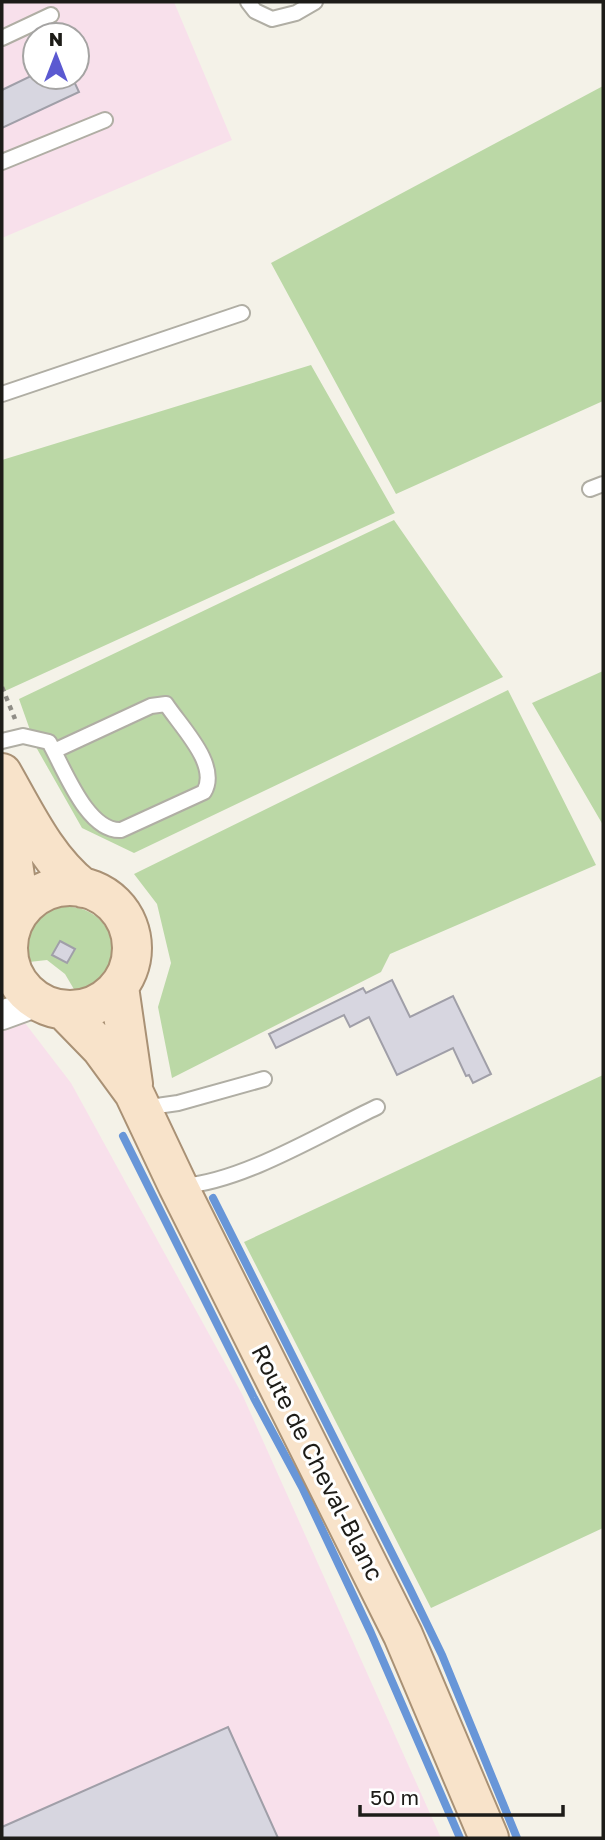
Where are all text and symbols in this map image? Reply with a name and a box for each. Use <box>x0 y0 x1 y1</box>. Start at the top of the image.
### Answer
north arrow <box>21 21 91 91</box>
text: N <box>49 27 63 50</box>
street label: Route de Cheval-Blanc <box>246 1339 391 1585</box>
scale bar <box>360 1773 563 1817</box>
text: 50 m <box>370 1784 419 1810</box>

